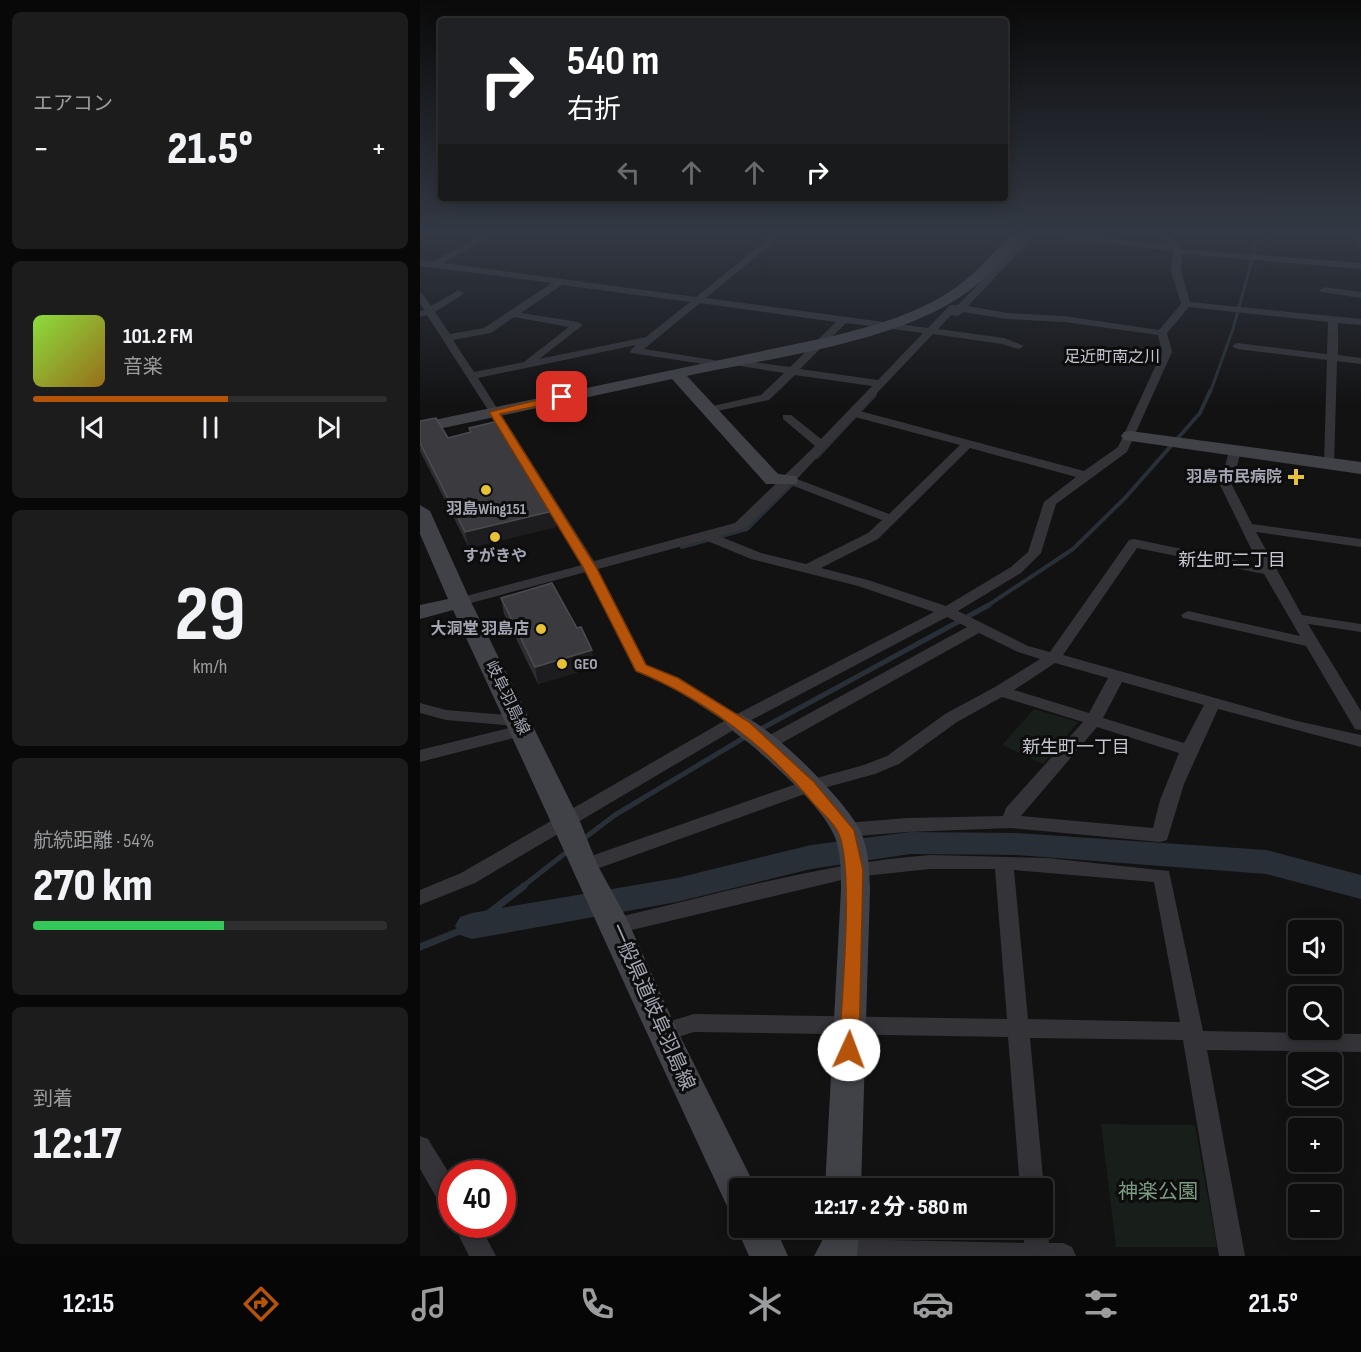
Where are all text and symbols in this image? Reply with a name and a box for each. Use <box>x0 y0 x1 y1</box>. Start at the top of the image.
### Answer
text: 540 m <box>567 36 659 87</box>
icon: right <box>468 42 546 120</box>
text: エアコン <box>33 92 113 116</box>
text: 右折 <box>567 94 621 126</box>
text: 21.5° <box>167 122 253 177</box>
text: − <box>33 129 49 169</box>
text: + <box>371 129 387 169</box>
icon: left <box>612 156 645 189</box>
icon: ahead <box>675 156 708 189</box>
icon: ahead <box>738 156 771 189</box>
icon: right <box>801 156 834 189</box>
text: 101.2 FM <box>123 323 193 350</box>
district label: 足近町南之川 <box>1064 348 1160 367</box>
text: 音楽 <box>123 355 163 379</box>
pin <box>536 371 587 422</box>
icon: arrive <box>545 380 578 413</box>
icon: previous <box>76 411 109 444</box>
icon: pause <box>194 411 227 444</box>
icon: next <box>312 411 345 444</box>
place label: 羽島市民病院 <box>1186 468 1282 487</box>
marker: 羽島市民病院 <box>1287 468 1305 486</box>
marker: 羽島Wing151 <box>479 483 493 497</box>
place label: 羽島Wing151 <box>446 500 527 519</box>
marker: すがきや <box>488 530 502 544</box>
place label: すがきや <box>463 547 527 566</box>
district label: 新生町二丁目 <box>1178 550 1286 571</box>
text: 29 <box>174 569 246 662</box>
place label: 大洞堂 羽島店 <box>431 620 529 639</box>
marker: 大洞堂 羽島店 <box>534 622 548 636</box>
text: km/h <box>193 655 227 679</box>
place label: GEO <box>574 655 598 674</box>
marker: GEO <box>555 657 569 671</box>
street label: 岐阜羽島線 <box>481 658 533 738</box>
district label: 新生町一丁目 <box>1022 737 1130 758</box>
text: 航続距離 · 54% <box>33 829 154 853</box>
text: 270 km <box>33 859 152 914</box>
street label: 一般県道岐阜羽島線 <box>604 920 700 1094</box>
map controls <box>1288 920 1342 1238</box>
button: sound <box>1288 920 1342 974</box>
button: search <box>1288 986 1342 1040</box>
position arrow <box>817 1018 881 1082</box>
button: layers <box>1288 1052 1342 1106</box>
text: 到着 <box>33 1087 73 1111</box>
text: 12:17 <box>33 1117 121 1172</box>
button: + <box>1288 1118 1342 1172</box>
speed limit sign: 40 <box>438 1160 516 1238</box>
park label: 神楽公園 <box>1118 1180 1198 1204</box>
button: − <box>1288 1184 1342 1238</box>
text: 12:17 · 2 分 · 580 m <box>815 1194 968 1221</box>
icon: directions <box>240 1283 282 1325</box>
icon: music <box>408 1283 450 1325</box>
icon: phone <box>576 1283 618 1325</box>
icon: climate <box>744 1283 786 1325</box>
icon: car <box>912 1283 954 1325</box>
icon: filters <box>1080 1283 1122 1325</box>
text: 12:15 <box>63 1288 114 1320</box>
text: 21.5° <box>1248 1288 1298 1320</box>

